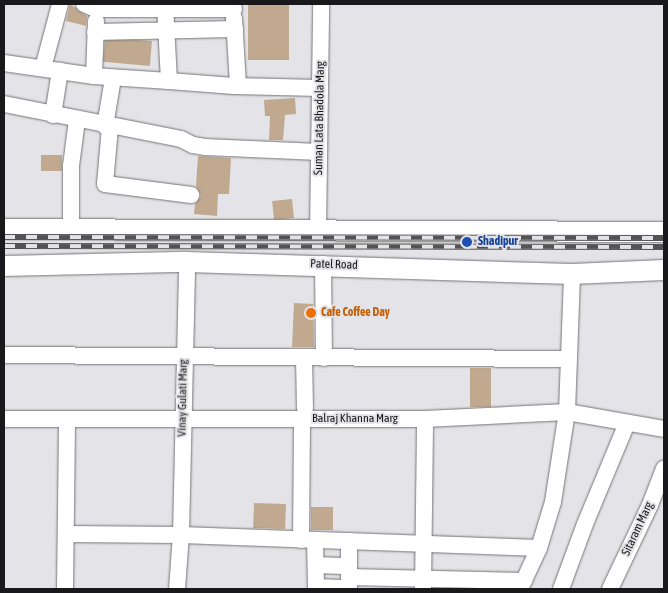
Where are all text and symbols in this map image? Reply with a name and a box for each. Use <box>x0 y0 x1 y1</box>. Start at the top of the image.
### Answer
street label: Suman Lata Bhadola Marg <box>312 61 328 175</box>
marker: Shadipur <box>460 235 474 249</box>
place label: Shadipur <box>478 235 518 249</box>
street label: Patel Road <box>310 257 358 273</box>
place label: Cafe Coffee Day <box>321 306 390 320</box>
marker: Cafe Coffee Day <box>305 307 317 319</box>
street label: Vinay Gulati Marg <box>175 359 191 437</box>
street label: Balraj Khanna Marg <box>312 412 398 426</box>
street label: Sitaram Marg <box>619 500 657 558</box>

